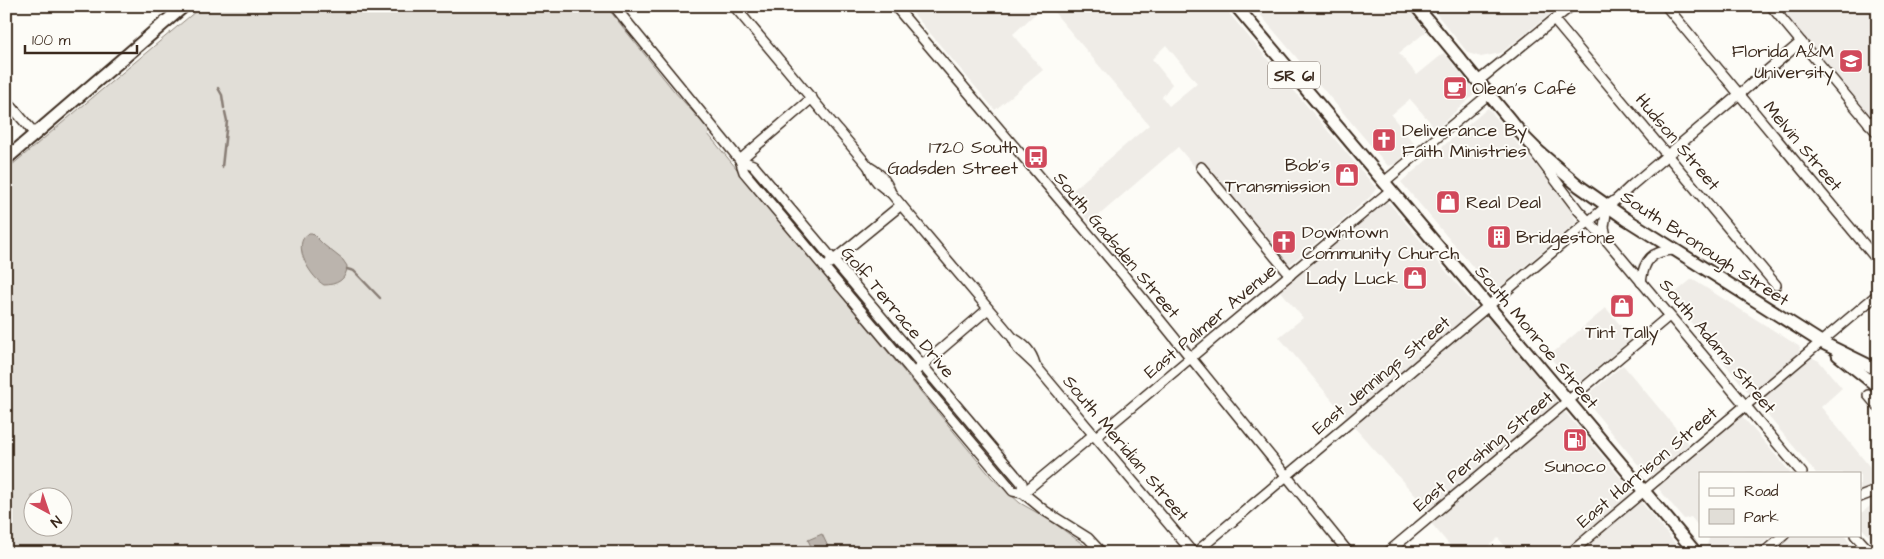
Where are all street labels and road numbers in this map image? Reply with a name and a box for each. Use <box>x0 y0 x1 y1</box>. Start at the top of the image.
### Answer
road number: SR 61 <box>1268 62 1320 88</box>
street label: Hudson Street <box>1629 88 1726 197</box>
street label: Melvin Street <box>1757 96 1848 198</box>
street label: South Gadsden Street <box>1048 166 1186 325</box>
street label: South Bronough Street <box>1615 184 1794 314</box>
street label: Golf Terrace Drive <box>835 241 960 384</box>
street label: East Palmer Avenue <box>1139 258 1282 384</box>
street label: South Monroe Street <box>1469 260 1605 415</box>
street label: South Adams Street <box>1653 273 1782 420</box>
street label: East Jennings Street <box>1307 310 1457 441</box>
street label: South Meridian Street <box>1057 370 1195 528</box>
street label: East Pershing Street <box>1408 385 1560 518</box>
street label: East Harrison Street <box>1572 400 1724 534</box>

